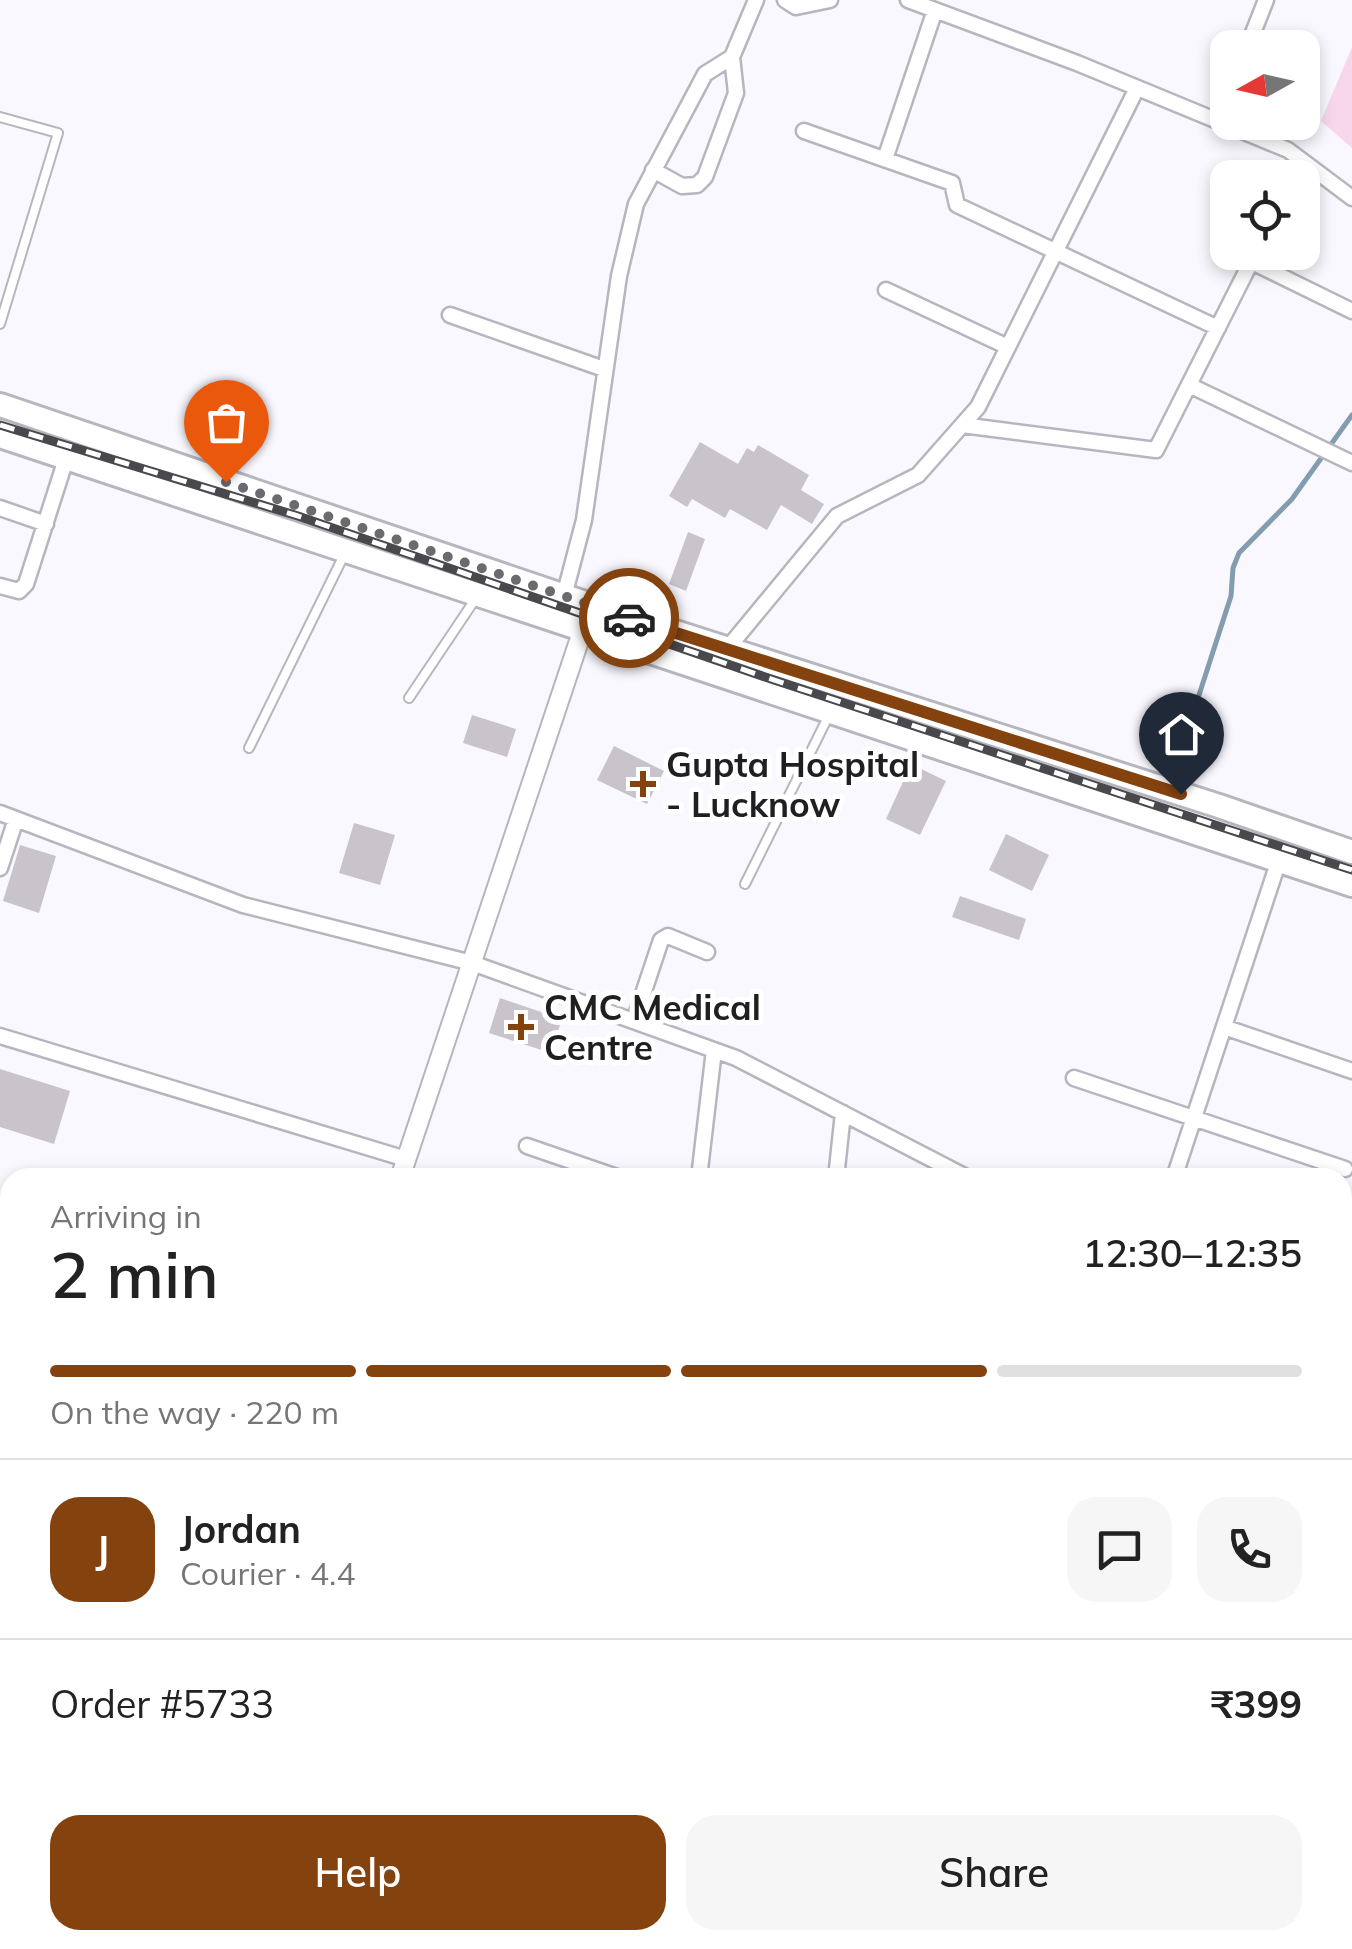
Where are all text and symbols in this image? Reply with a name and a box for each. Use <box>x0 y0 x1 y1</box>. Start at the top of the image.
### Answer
north arrow <box>1210 30 1320 140</box>
map controls <box>1210 30 1320 270</box>
button: locate <box>1210 160 1320 270</box>
pin <box>184 380 269 483</box>
icon: bag <box>199 395 254 450</box>
courier <box>579 568 679 668</box>
icon: car <box>602 591 657 646</box>
pin <box>1139 692 1224 795</box>
icon: home <box>1154 707 1209 762</box>
place label: Gupta Hospital - Lucknow <box>666 742 919 826</box>
marker: Gupta Hospital - Lucknow <box>630 771 656 797</box>
place label: CMC Medical Centre <box>544 985 761 1069</box>
marker: CMC Medical Centre <box>508 1014 534 1040</box>
text: Arriving in <box>50 1196 202 1236</box>
text: 12:30–12:35 <box>1082 1229 1302 1277</box>
text: 2 min <box>50 1233 219 1314</box>
text: On the way · 220 m <box>50 1392 339 1432</box>
button: chat <box>1067 1497 1172 1602</box>
button: phone <box>1197 1497 1302 1602</box>
text: Jordan <box>180 1505 301 1553</box>
text: J <box>96 1525 109 1573</box>
text: Courier · 4.4 <box>180 1553 356 1593</box>
text: Order #5733 <box>50 1680 274 1728</box>
text: ₹399 <box>1211 1680 1302 1728</box>
button: Help <box>50 1815 666 1930</box>
button: Share <box>686 1815 1302 1930</box>

